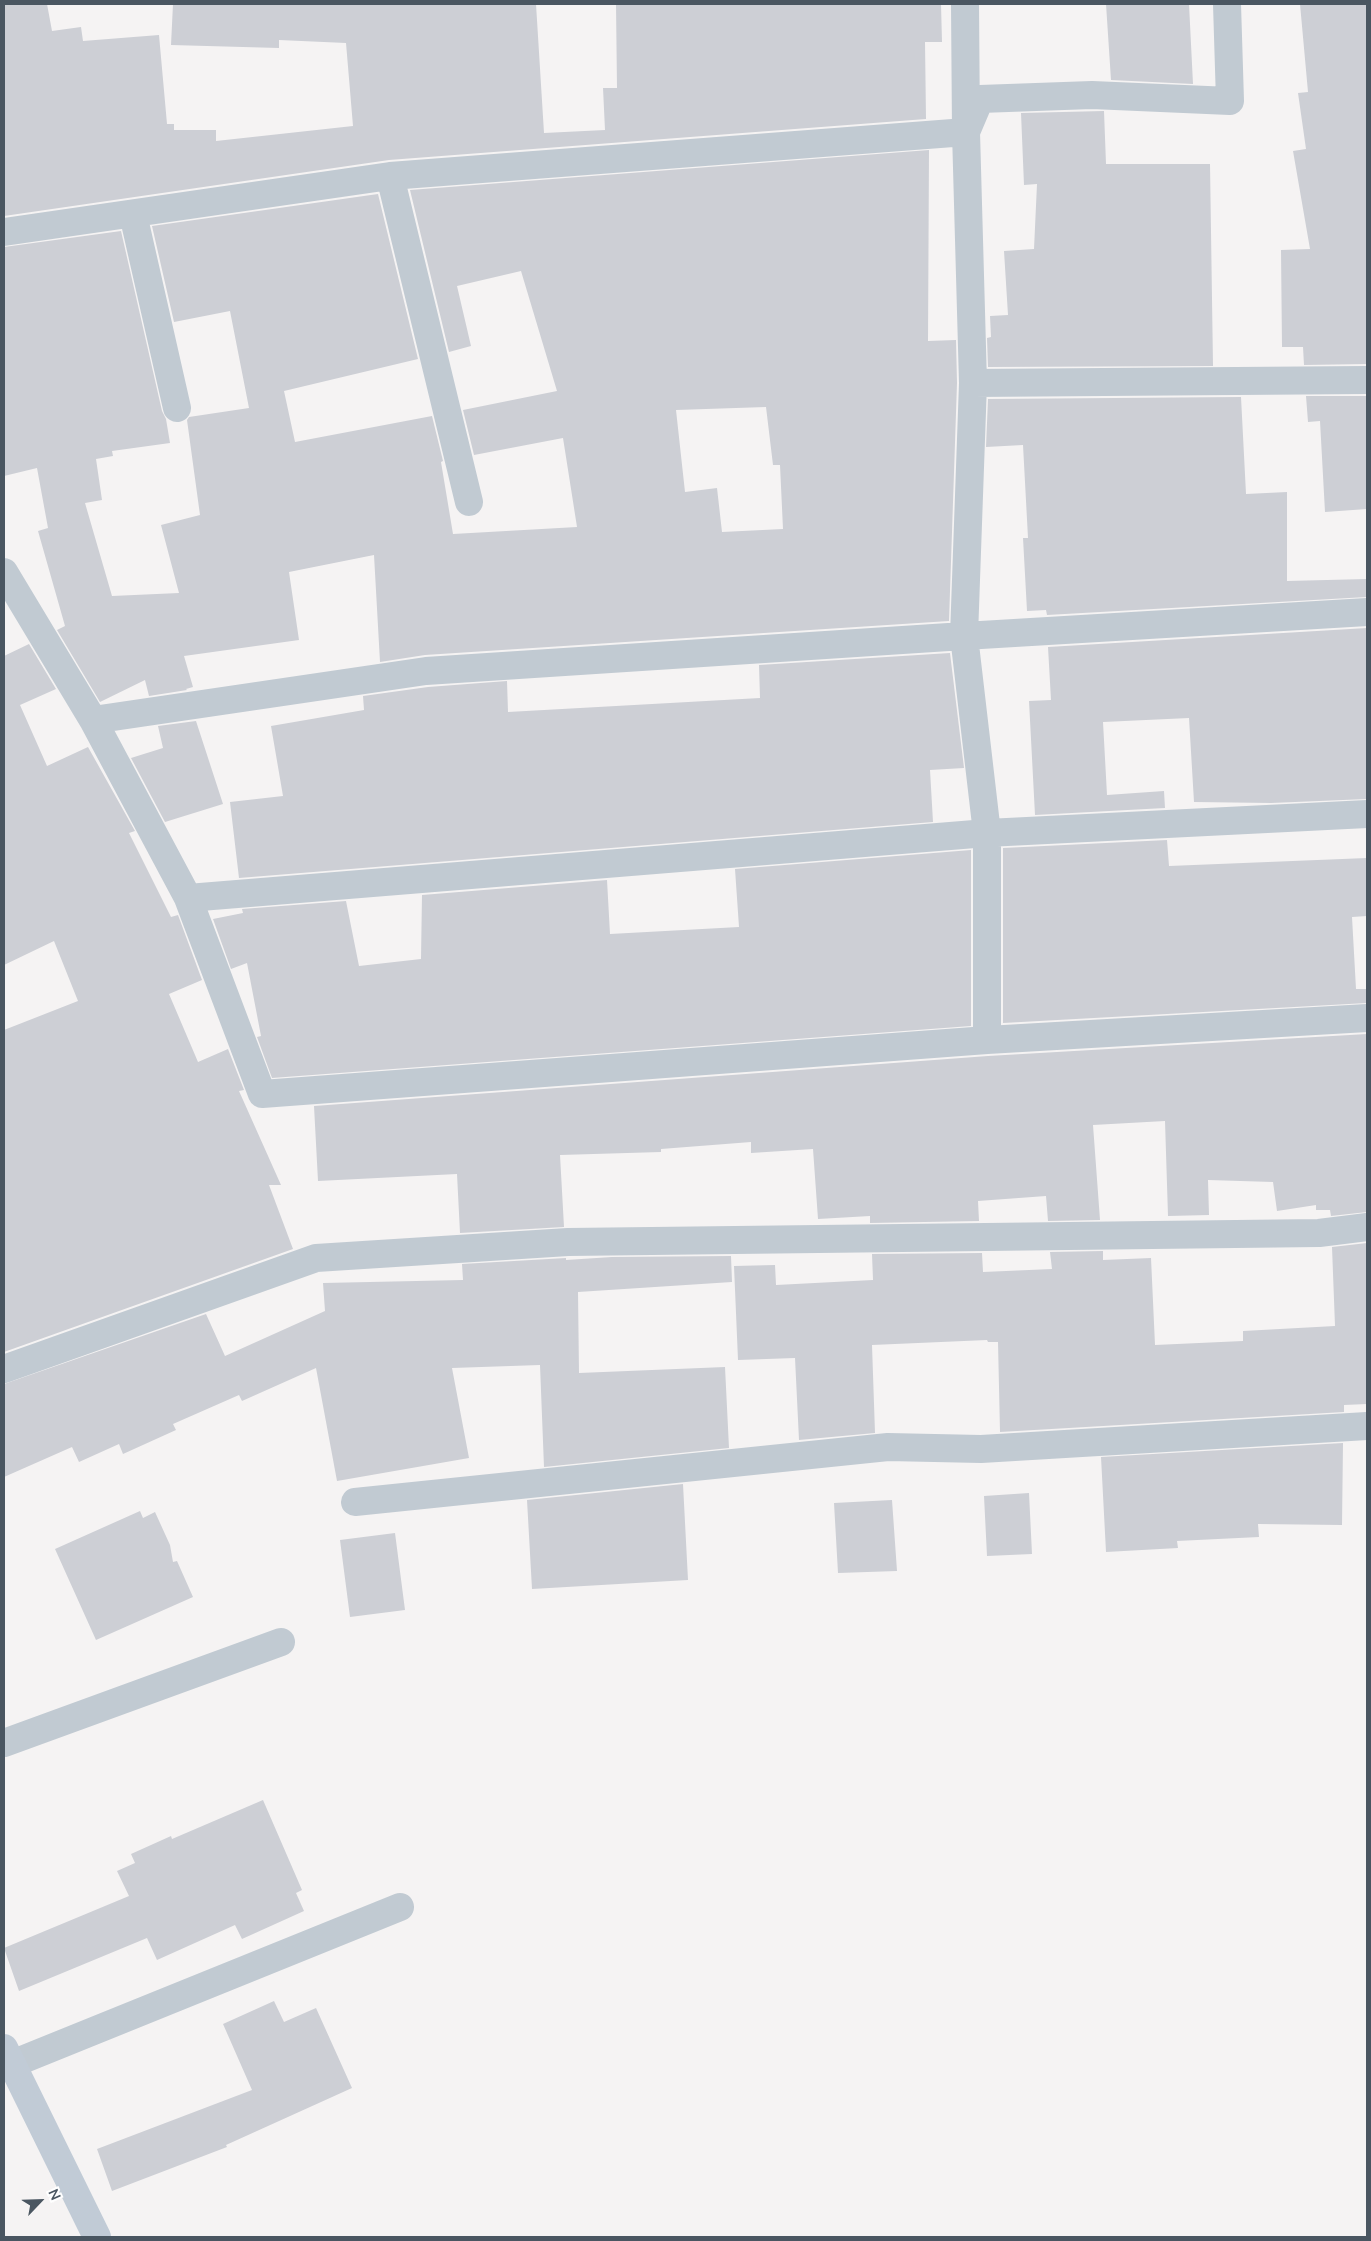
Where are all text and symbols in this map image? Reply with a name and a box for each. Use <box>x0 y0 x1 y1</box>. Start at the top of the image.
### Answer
north arrow <box>15 2176 65 2226</box>
text: N <box>43 2186 65 2203</box>

